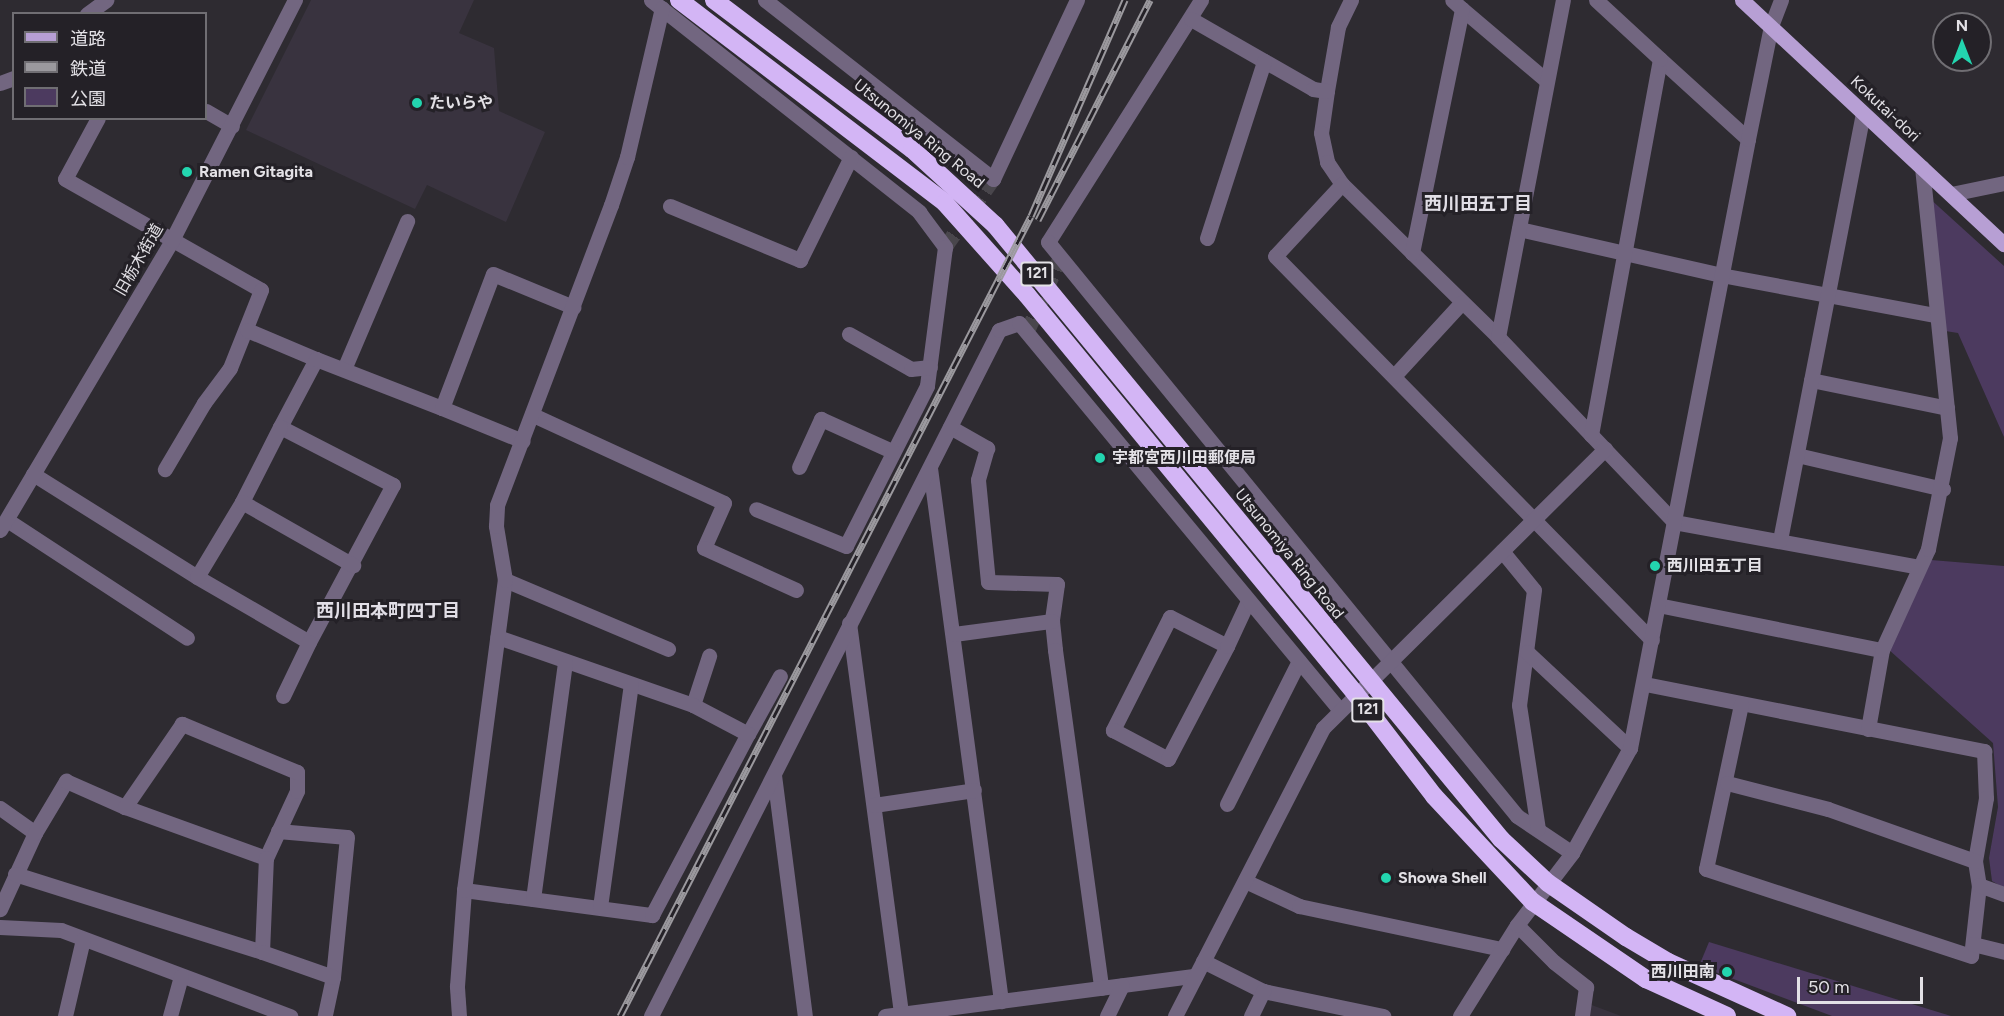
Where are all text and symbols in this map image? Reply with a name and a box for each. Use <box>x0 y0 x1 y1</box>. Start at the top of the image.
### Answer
legend <box>12 12 207 120</box>
north arrow <box>1932 12 1992 72</box>
text: N <box>1956 16 1968 35</box>
text: 道路 <box>70 28 106 50</box>
text: 鉄道 <box>70 58 106 80</box>
street label: Kokutai-dori <box>1846 72 1924 146</box>
street label: Utsunomiya Ring Road <box>850 75 988 193</box>
text: 公園 <box>70 88 106 110</box>
place label: たいらや <box>429 93 493 113</box>
marker: たいらや <box>410 96 424 110</box>
place label: Ramen Gitagita <box>199 162 313 182</box>
marker: Ramen Gitagita <box>180 165 194 179</box>
district label: 西川田五丁目 <box>1424 193 1532 215</box>
street label: 旧栃木街道 <box>111 221 167 299</box>
road number: 121 <box>1019 262 1055 286</box>
place label: 宇都宮西川田郵便局 <box>1112 448 1256 468</box>
marker: 宇都宮西川田郵便局 <box>1093 451 1107 465</box>
street label: Utsunomiya Ring Road <box>1230 485 1348 623</box>
place label: 西川田五丁目 <box>1667 556 1763 576</box>
marker: 西川田五丁目 <box>1648 559 1662 573</box>
district label: 西川田本町四丁目 <box>316 600 460 622</box>
road number: 121 <box>1350 698 1386 722</box>
place label: Showa Shell <box>1398 868 1487 888</box>
marker: Showa Shell <box>1379 871 1393 885</box>
place label: 西川田南 <box>1651 962 1715 982</box>
marker: 西川田南 <box>1720 965 1734 979</box>
scale bar <box>1800 965 1926 1003</box>
text: 50 m <box>1808 976 1850 998</box>

